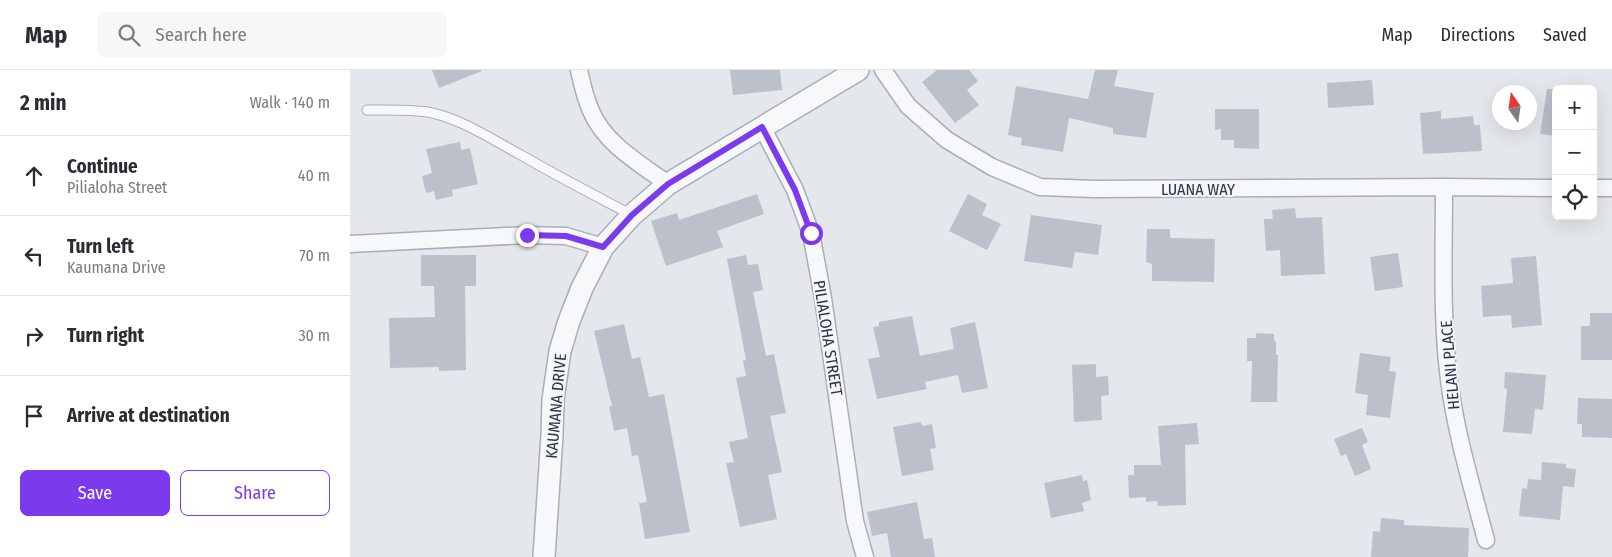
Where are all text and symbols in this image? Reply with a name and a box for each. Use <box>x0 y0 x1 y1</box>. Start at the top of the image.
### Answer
search box <box>97 12 447 57</box>
text: Map <box>25 21 67 49</box>
icon: search <box>115 21 143 49</box>
text: Search here <box>155 23 247 46</box>
text: Map <box>1381 24 1413 46</box>
text: Directions <box>1441 24 1515 46</box>
text: Saved <box>1543 24 1587 46</box>
north arrow <box>1492 85 1537 130</box>
map controls <box>1552 85 1597 220</box>
button: + <box>1552 85 1597 130</box>
text: 2 min <box>20 90 67 116</box>
text: Walk · 140 m <box>250 93 330 112</box>
button: − <box>1552 130 1597 175</box>
text: Continue <box>67 155 138 178</box>
icon: ahead <box>20 162 48 190</box>
text: 40 m <box>298 166 330 185</box>
button: locate <box>1552 175 1597 220</box>
text: Pilialoha Street <box>67 178 167 197</box>
street label: LUANA WAY <box>1161 180 1235 199</box>
route start <box>800 222 823 245</box>
route end <box>516 224 539 247</box>
text: Turn left <box>67 235 134 258</box>
icon: left <box>20 242 48 270</box>
text: 70 m <box>299 246 330 265</box>
text: Kaumana Drive <box>67 258 166 277</box>
street label: PILIALOHA STREET <box>809 279 847 398</box>
street label: HELANI PLACE <box>1437 319 1463 411</box>
icon: right <box>20 322 48 350</box>
text: Turn right <box>67 324 144 347</box>
text: 30 m <box>298 326 330 345</box>
street label: KAUMANA DRIVE <box>542 353 570 459</box>
icon: arrive <box>20 402 48 430</box>
text: Arrive at destination <box>67 404 230 427</box>
button: Save <box>20 470 170 516</box>
button: Share <box>180 470 330 516</box>

